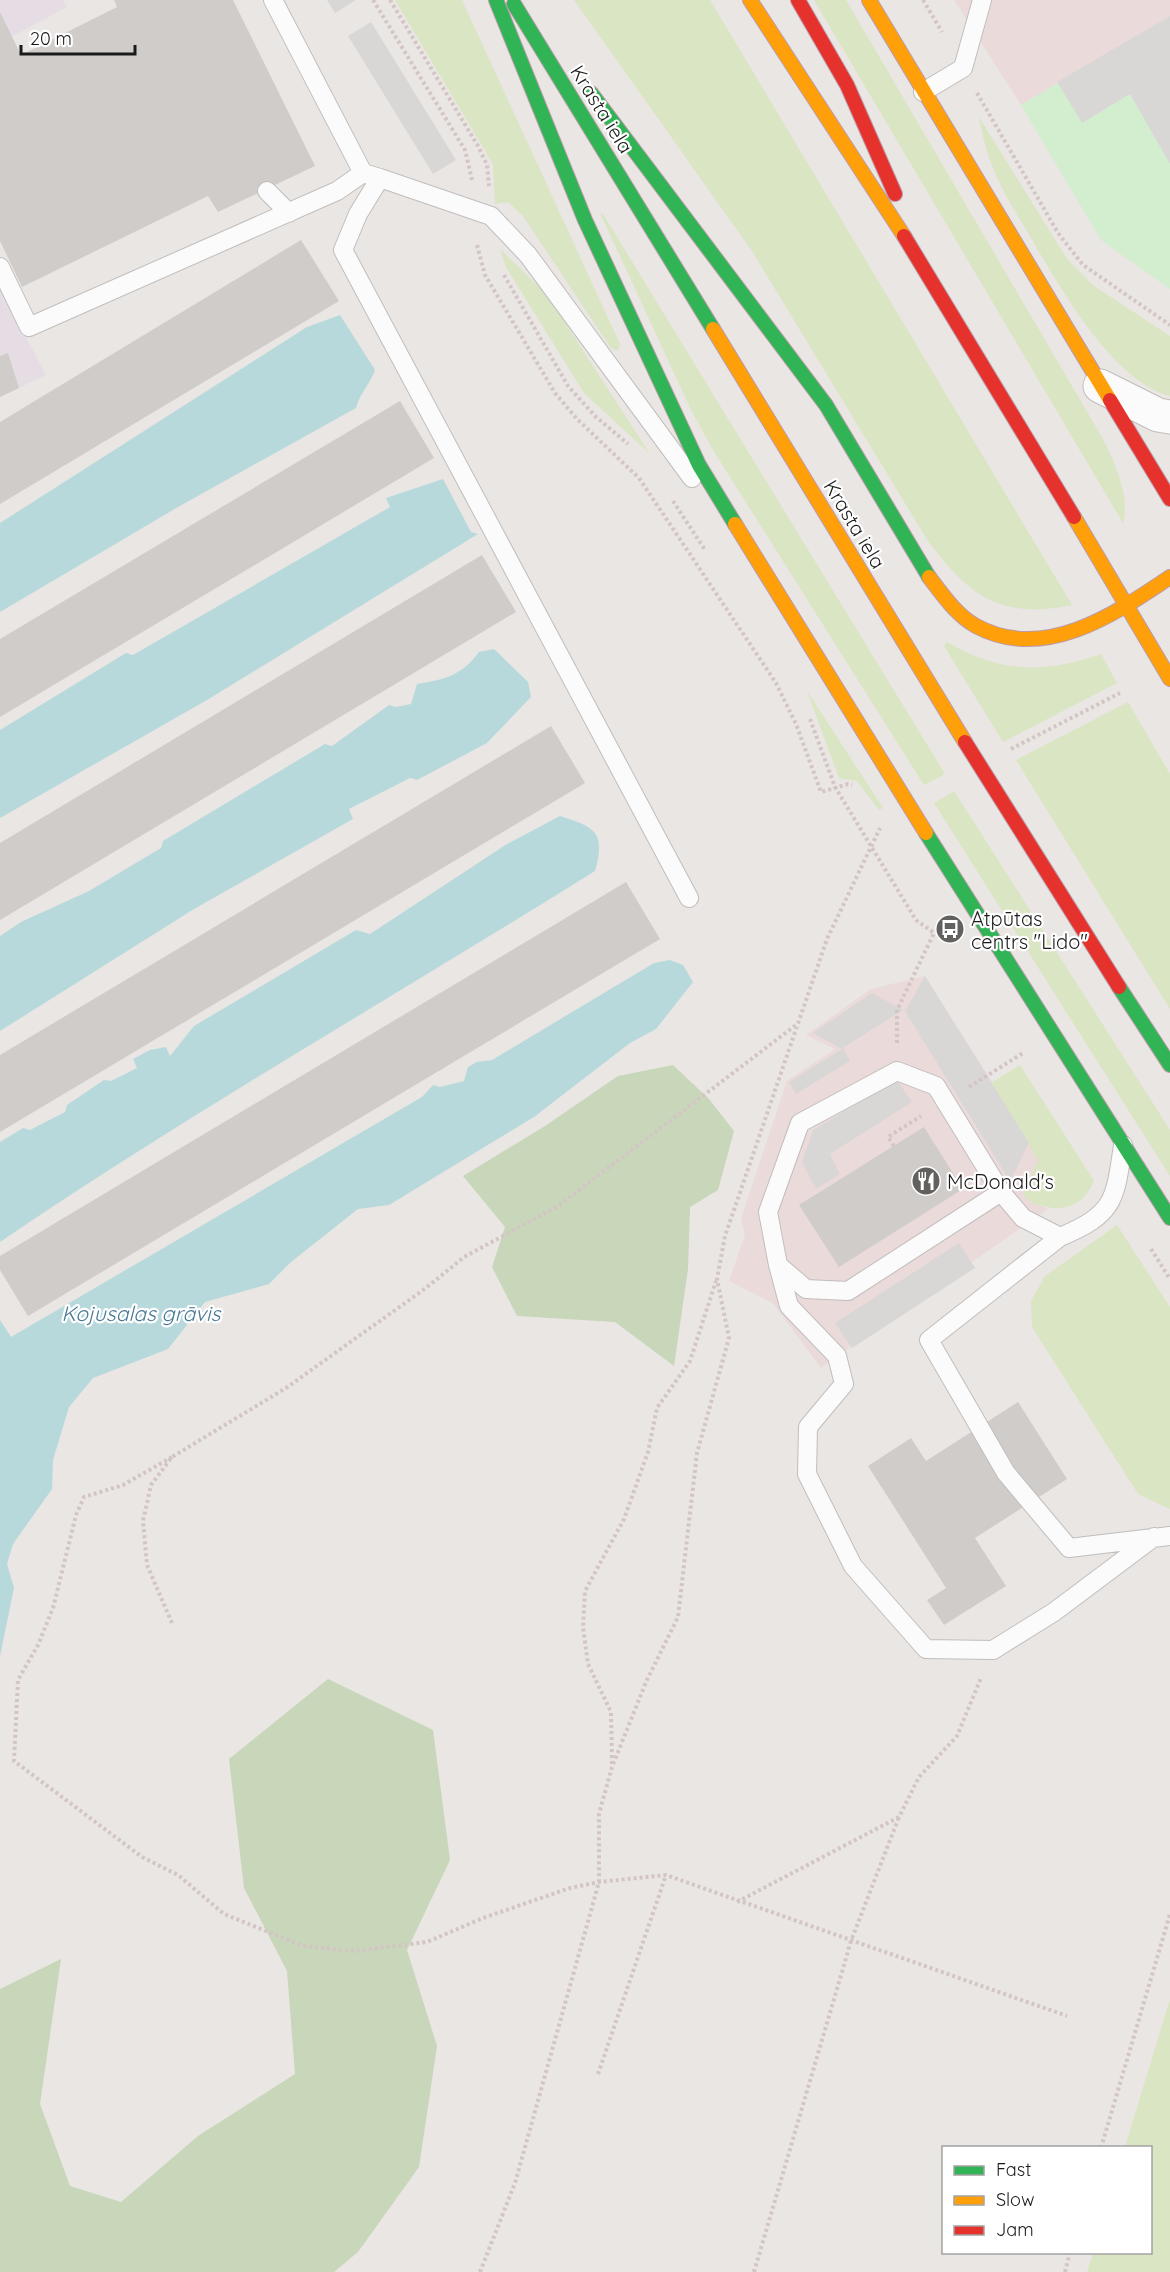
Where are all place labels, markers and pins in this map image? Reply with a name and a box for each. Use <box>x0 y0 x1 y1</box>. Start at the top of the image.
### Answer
place label: Atpūtas centrs "Lido" <box>971 906 1088 954</box>
bus stop icon: Atpūtas centrs "Lido" <box>934 913 966 945</box>
restaurant icon: McDonald's <box>910 1165 942 1197</box>
place label: McDonald's <box>947 1169 1054 1194</box>

